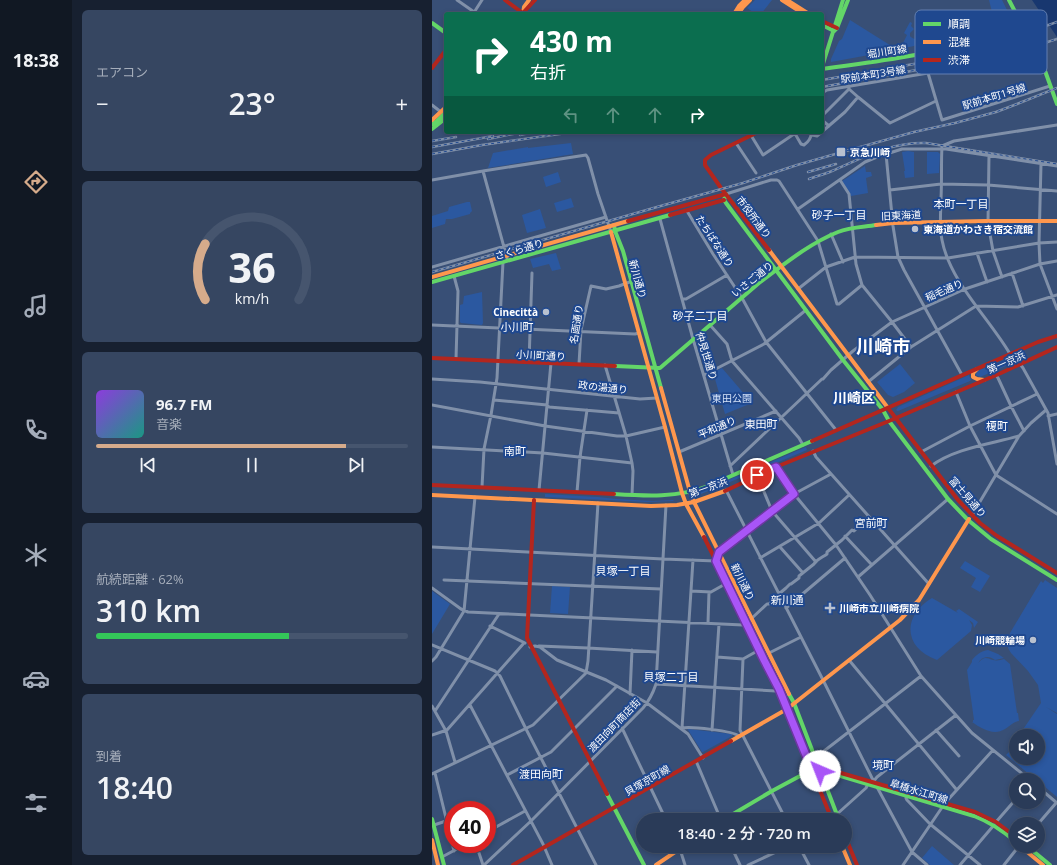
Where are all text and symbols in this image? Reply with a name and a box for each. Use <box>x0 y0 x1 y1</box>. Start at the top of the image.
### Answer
legend <box>915 10 1047 74</box>
text: 順調 <box>948 16 970 31</box>
text: 430 m <box>530 22 613 60</box>
icon: right <box>464 28 516 80</box>
text: 混雑 <box>948 34 970 49</box>
street label: 堀川町線 <box>866 41 908 61</box>
text: 18:38 <box>13 48 59 72</box>
text: 渋滞 <box>948 52 970 67</box>
text: 右折 <box>530 60 566 84</box>
street label: 駅前本町3号線 <box>839 62 907 86</box>
text: エアコン <box>96 63 148 81</box>
street label: 駅前本町1号線 <box>961 80 1027 112</box>
text: 23° <box>228 83 276 124</box>
text: − <box>96 88 109 118</box>
text: + <box>395 88 408 118</box>
icon: left <box>560 104 582 126</box>
icon: ahead <box>602 104 624 126</box>
icon: ahead <box>644 104 666 126</box>
icon: right <box>686 104 708 126</box>
place label: 京急川崎 <box>850 145 890 159</box>
marker: 京急川崎 <box>835 146 847 158</box>
icon: directions <box>22 168 50 196</box>
street label: 市役所通り <box>733 193 775 241</box>
district label: 本町一丁目 <box>934 196 989 211</box>
district label: 砂子一丁目 <box>812 207 867 222</box>
street label: 旧東海道 <box>881 207 921 223</box>
street label: たちばな通り <box>693 212 737 270</box>
place label: 東海道かわさき宿交流館 <box>923 222 1033 236</box>
marker: 東海道かわさき宿交流館 <box>910 224 920 234</box>
street label: さくら通り <box>493 235 545 263</box>
text: 36 <box>228 238 276 294</box>
street label: 新川通り <box>626 258 650 300</box>
street label: いさご通り <box>728 258 776 300</box>
street label: 稲毛通り <box>923 276 965 304</box>
text: km/h <box>235 288 269 307</box>
icon: music <box>22 292 50 320</box>
street label: 名画通り <box>566 303 586 345</box>
place label: Cinecittà <box>493 305 538 319</box>
marker: Cinecittà <box>541 307 551 317</box>
district label: 砂子二丁目 <box>673 308 728 323</box>
district label: 小川町 <box>501 319 534 334</box>
street label: 仲見世通り <box>693 330 721 382</box>
district label: 川崎市 <box>856 334 910 358</box>
street label: 小川町通り <box>516 347 566 363</box>
street label: 第一京浜 <box>985 347 1027 377</box>
street label: 政の湯通り <box>577 377 629 397</box>
district label: 川崎区 <box>833 388 875 407</box>
park label: 東田公園 <box>712 391 752 405</box>
text: 96.7 FM <box>156 394 212 414</box>
street label: 平和通り <box>696 413 738 441</box>
text: 音楽 <box>156 415 182 433</box>
icon: phone <box>22 416 50 444</box>
district label: 東田町 <box>745 416 778 431</box>
district label: 榎町 <box>986 418 1008 433</box>
district label: 南町 <box>504 443 526 458</box>
icon: previous <box>137 454 159 476</box>
icon: pause <box>241 454 263 476</box>
icon: next <box>345 454 367 476</box>
pin <box>740 458 774 492</box>
icon: arrive <box>746 464 768 486</box>
street label: 第一京浜 <box>687 474 729 500</box>
street label: 富士見通り <box>946 474 990 520</box>
district label: 宮前町 <box>855 515 888 530</box>
icon: climate <box>22 541 50 569</box>
street label: 新川通り <box>728 561 758 603</box>
district label: 貝塚一丁目 <box>596 563 651 578</box>
text: 航続距離 · 62% <box>96 570 184 588</box>
text: 310 km <box>96 590 201 631</box>
district label: 新川通 <box>771 592 804 607</box>
place label: 川崎市立川崎病院 <box>839 601 919 615</box>
marker: 川崎市立川崎病院 <box>824 602 836 614</box>
place label: 川崎競輪場 <box>975 633 1025 647</box>
marker: 川崎競輪場 <box>1028 635 1038 645</box>
icon: car <box>22 665 50 693</box>
district label: 貝塚二丁目 <box>644 669 699 684</box>
street label: 渡田向町商店街 <box>585 695 643 755</box>
map controls <box>1009 729 1045 853</box>
button: sound <box>1009 729 1045 765</box>
text: 到着 <box>96 747 122 765</box>
position arrow <box>799 750 841 792</box>
district label: 境町 <box>872 757 894 772</box>
street label: 貝塚京町線 <box>622 761 672 799</box>
district label: 渡田向町 <box>519 766 563 781</box>
text: 18:40 <box>96 767 173 808</box>
button: search <box>1009 773 1045 809</box>
street label: 皐橋水江町線 <box>888 776 950 806</box>
icon: filters <box>22 789 50 817</box>
speed limit sign: 40 <box>444 801 496 853</box>
button: layers <box>1009 817 1045 853</box>
text: 18:40 · 2 分 · 720 m <box>677 823 811 843</box>

